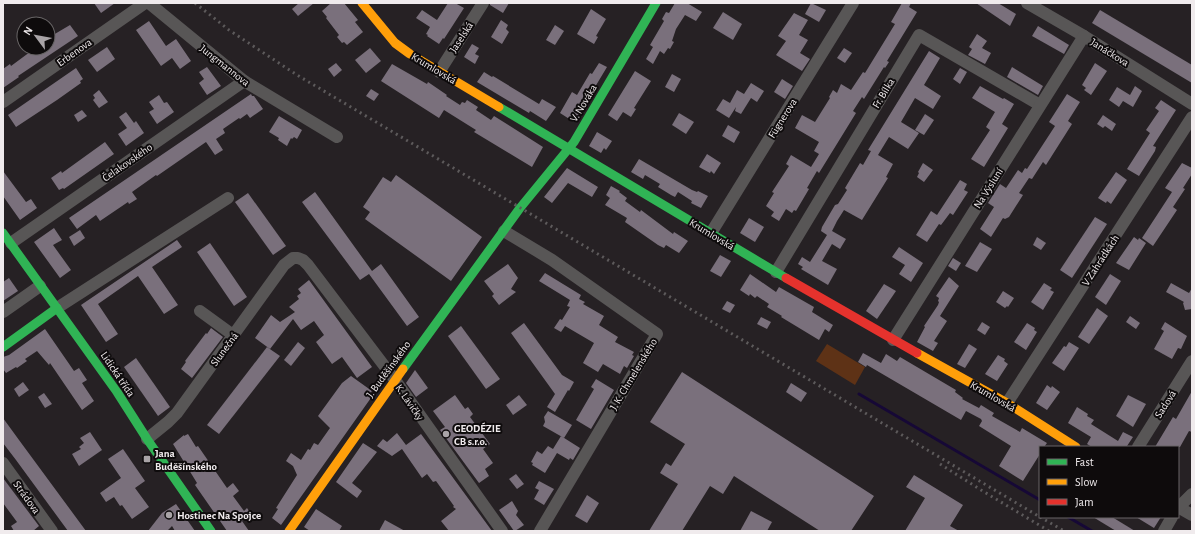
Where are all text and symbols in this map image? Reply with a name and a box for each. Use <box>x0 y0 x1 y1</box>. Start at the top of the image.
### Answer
north arrow <box>16 16 56 56</box>
street label: Jaselská <box>448 20 475 55</box>
text: N <box>21 25 35 37</box>
street label: Erbenova <box>55 36 94 68</box>
street label: Janáčkova <box>1089 36 1131 68</box>
street label: Jungmannova <box>198 43 252 88</box>
street label: Krumlovská <box>409 51 458 86</box>
street label: Fr. Bílka <box>870 76 897 110</box>
street label: V. Nováka <box>568 83 599 124</box>
street label: Fügnerova <box>766 97 799 140</box>
street label: Čelakovského <box>100 141 154 184</box>
street label: Na Výsluní <box>972 166 1005 210</box>
street label: Krumlovská <box>687 217 736 252</box>
street label: V Zahrádkách <box>1080 233 1121 288</box>
street label: Slunečná <box>209 330 240 368</box>
street label: J. K. Chmelenského <box>608 336 659 412</box>
street label: J. Buděšínského <box>364 339 413 400</box>
street label: Lidická třída <box>98 350 137 399</box>
street label: Krumlovská <box>968 379 1017 414</box>
street label: K. Lávičky <box>393 382 426 423</box>
street label: Sadová <box>1153 388 1178 420</box>
place label: GEODÉZIE CB s.r.o. <box>454 422 501 447</box>
marker: GEODÉZIE CB s.r.o. <box>441 429 451 439</box>
legend <box>1039 446 1179 518</box>
place label: Jana Buděšínského <box>155 448 218 472</box>
marker: Jana Buděšínského <box>142 454 152 464</box>
text: Fast <box>1075 456 1094 468</box>
text: Slow <box>1075 476 1097 488</box>
street label: Strádova <box>11 479 42 516</box>
text: Jam <box>1075 496 1094 508</box>
marker: Hostinec Na Spojce <box>164 510 174 520</box>
place label: Hostinec Na Spojce <box>177 510 261 521</box>

